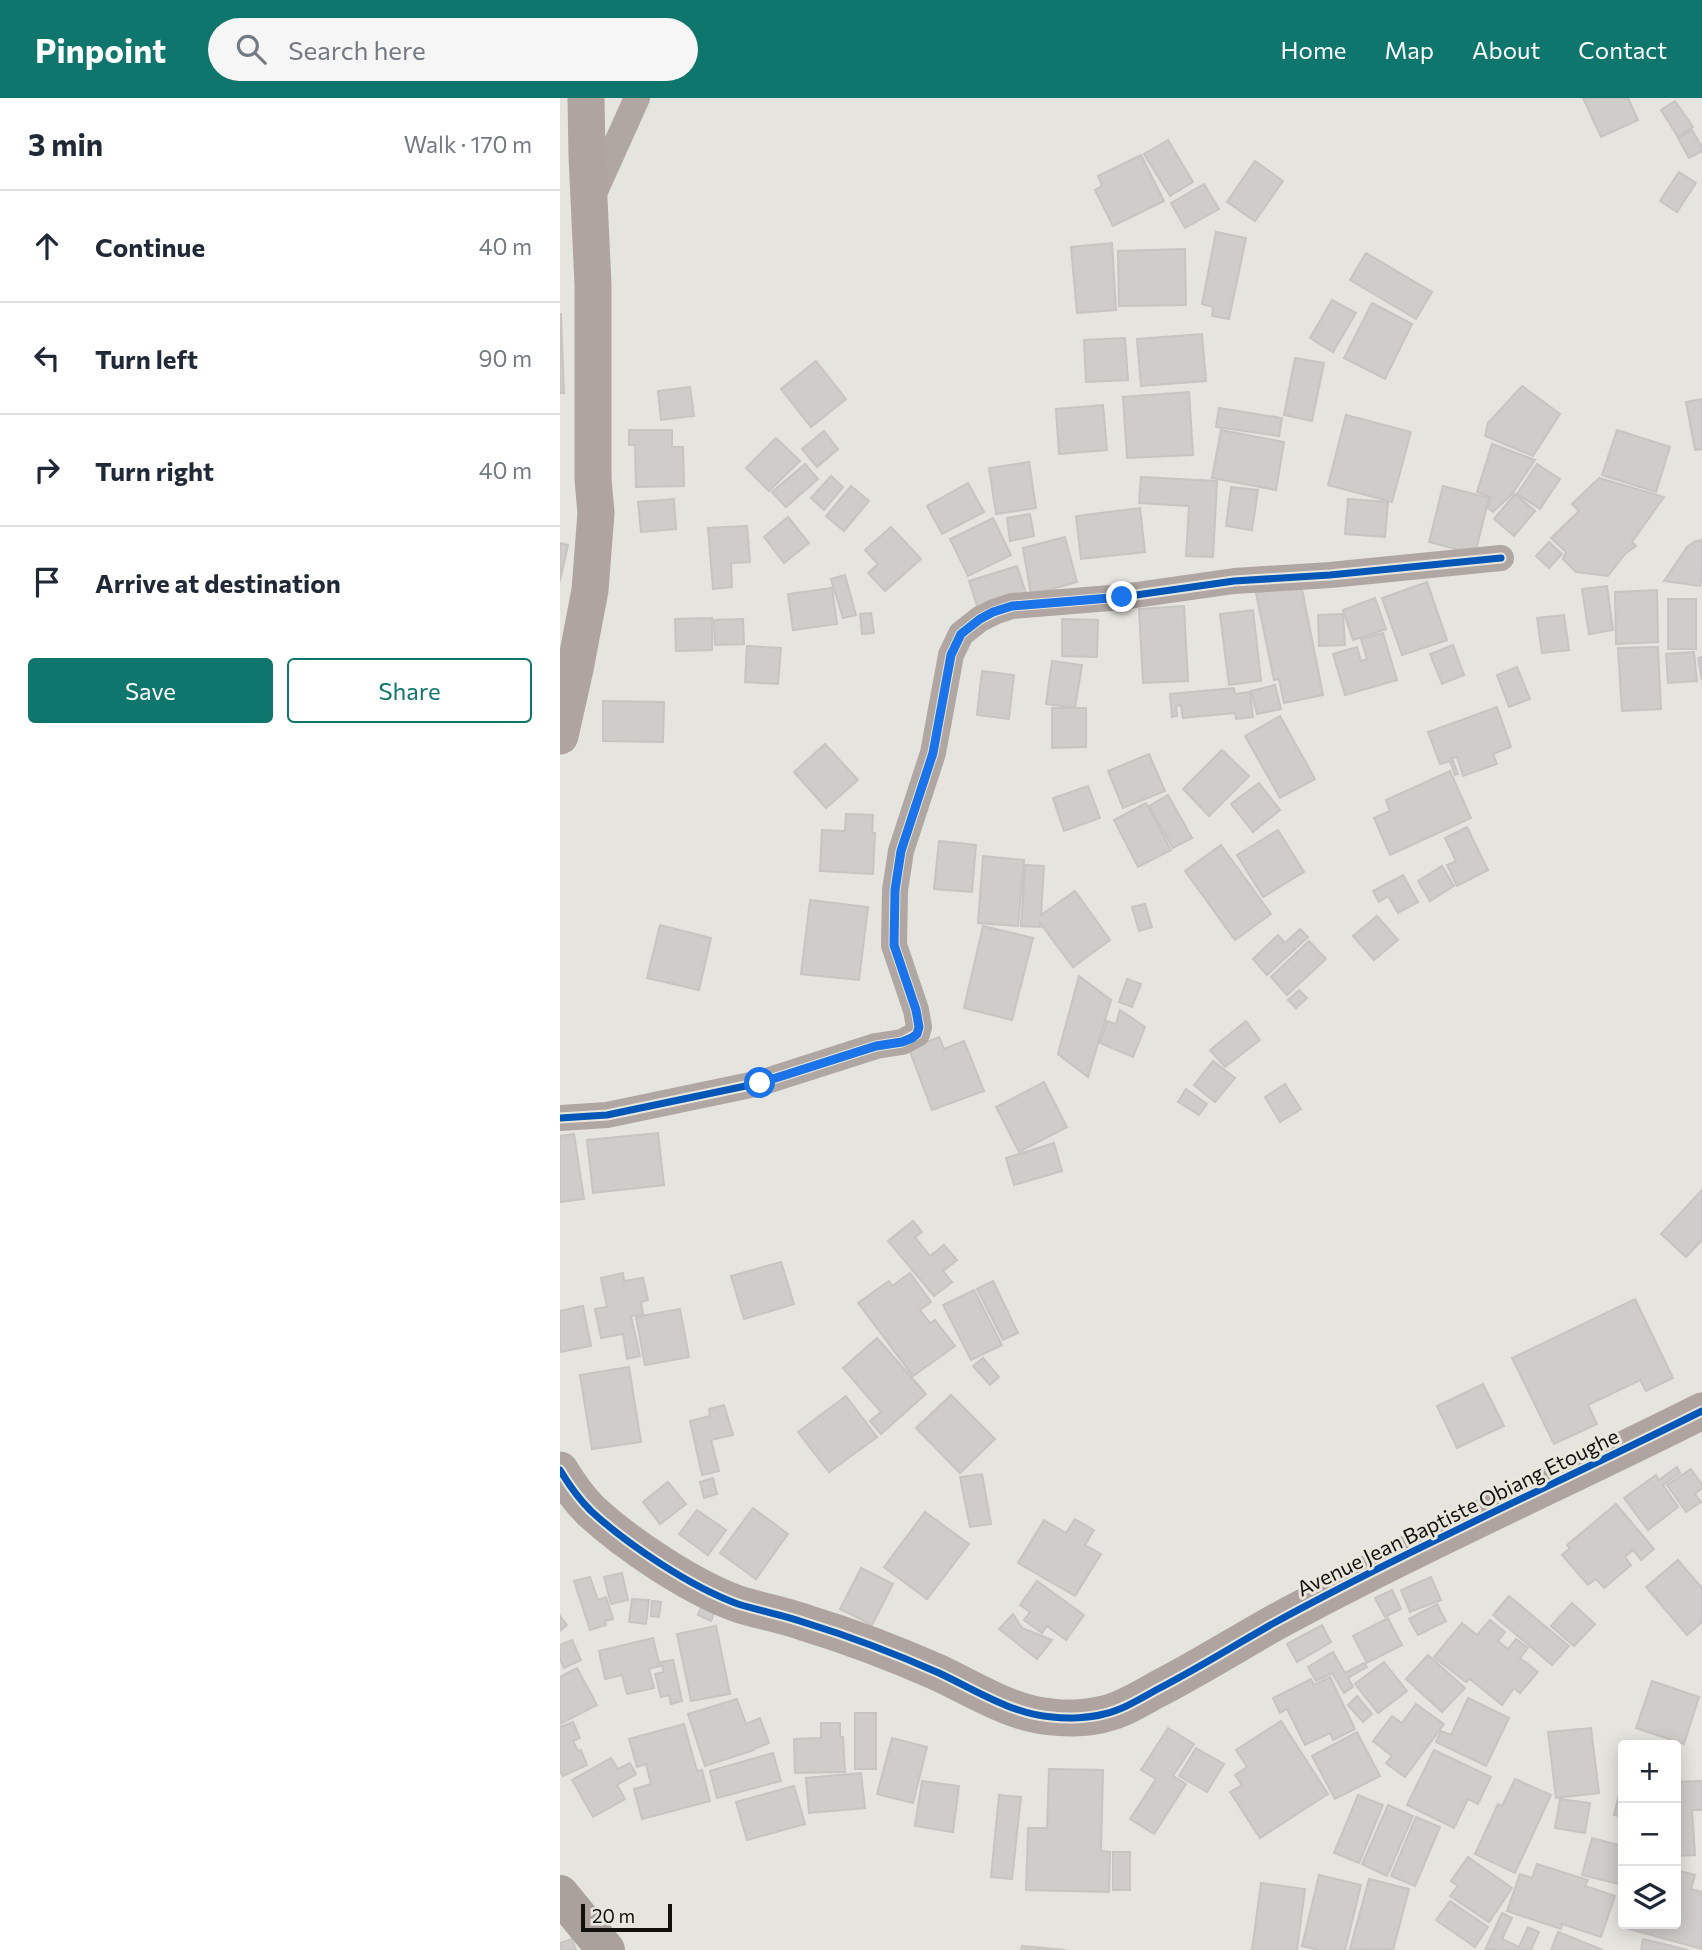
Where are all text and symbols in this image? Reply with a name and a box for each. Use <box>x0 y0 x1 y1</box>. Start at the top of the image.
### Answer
search box <box>208 18 698 81</box>
text: Pinpoint <box>35 29 166 70</box>
icon: search <box>232 30 270 68</box>
text: Search here <box>288 34 426 65</box>
text: Home <box>1281 35 1347 64</box>
text: Map <box>1385 35 1434 64</box>
text: About <box>1472 35 1540 64</box>
text: Contact <box>1578 35 1667 64</box>
text: 3 min <box>28 125 103 162</box>
text: Walk · 170 m <box>404 130 532 158</box>
icon: ahead <box>28 227 66 265</box>
text: Continue <box>95 231 205 262</box>
text: 40 m <box>479 232 532 260</box>
icon: left <box>28 339 66 377</box>
text: Turn left <box>95 343 198 374</box>
text: 90 m <box>479 344 532 372</box>
icon: right <box>28 451 66 489</box>
text: Turn right <box>95 455 214 486</box>
text: 40 m <box>479 456 532 484</box>
icon: arrive <box>28 563 66 601</box>
text: Arrive at destination <box>95 567 341 598</box>
route end <box>1106 581 1137 612</box>
button: Save <box>28 658 273 723</box>
button: Share <box>287 658 532 723</box>
route start <box>744 1067 775 1098</box>
street label: Avenue Jean Baptiste Obiang Etoughe <box>1292 1423 1622 1601</box>
map controls <box>1618 1740 1681 1929</box>
button: + <box>1618 1740 1681 1803</box>
button: − <box>1618 1803 1681 1866</box>
button: layers <box>1618 1866 1681 1929</box>
scale bar <box>581 1901 672 1933</box>
text: 20 m <box>592 1904 635 1927</box>

